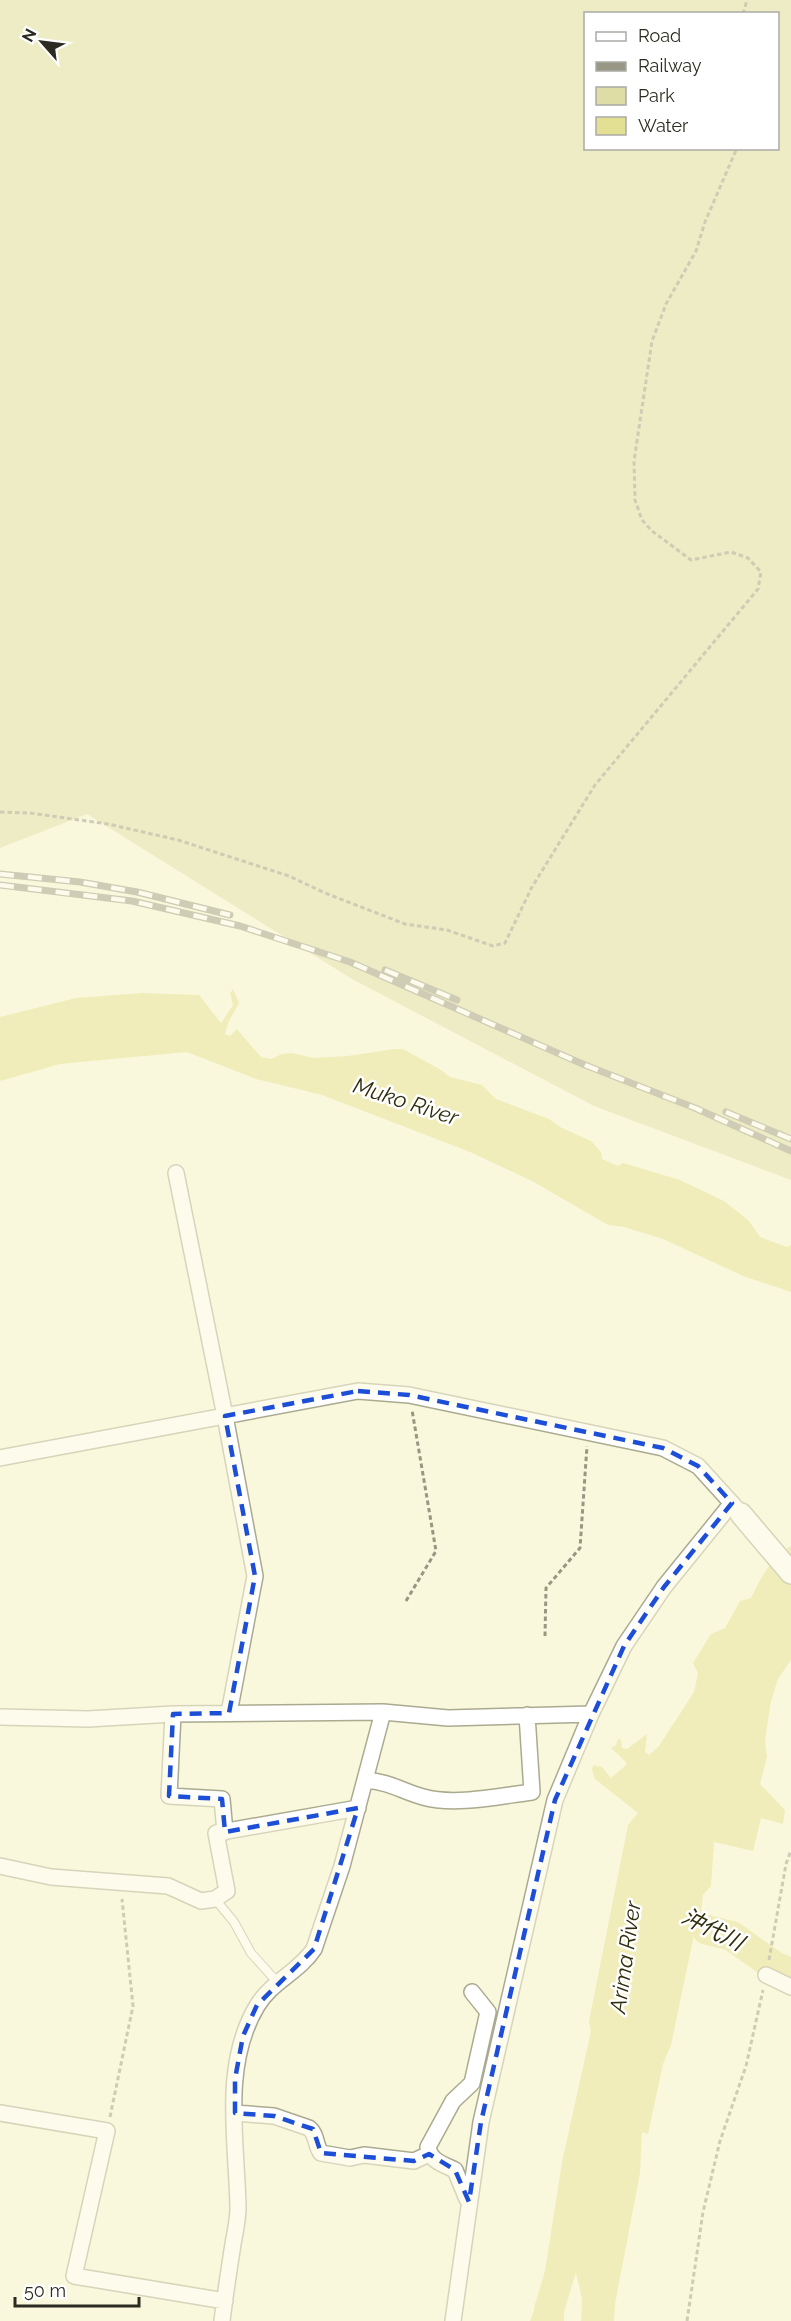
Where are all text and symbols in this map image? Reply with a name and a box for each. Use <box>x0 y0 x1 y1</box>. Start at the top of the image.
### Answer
north arrow <box>12 12 72 72</box>
legend <box>584 12 779 150</box>
text: N <box>18 25 40 45</box>
text: Road <box>638 25 681 46</box>
text: Railway <box>638 55 702 76</box>
text: Park <box>638 85 675 106</box>
text: Water <box>638 115 689 136</box>
water label: Muko River <box>350 1072 463 1131</box>
water label: Arima River <box>604 1898 646 2016</box>
water label: 沖代川 <box>678 1902 750 1956</box>
scale bar <box>15 2270 140 2308</box>
text: 50 m <box>24 2280 66 2301</box>

